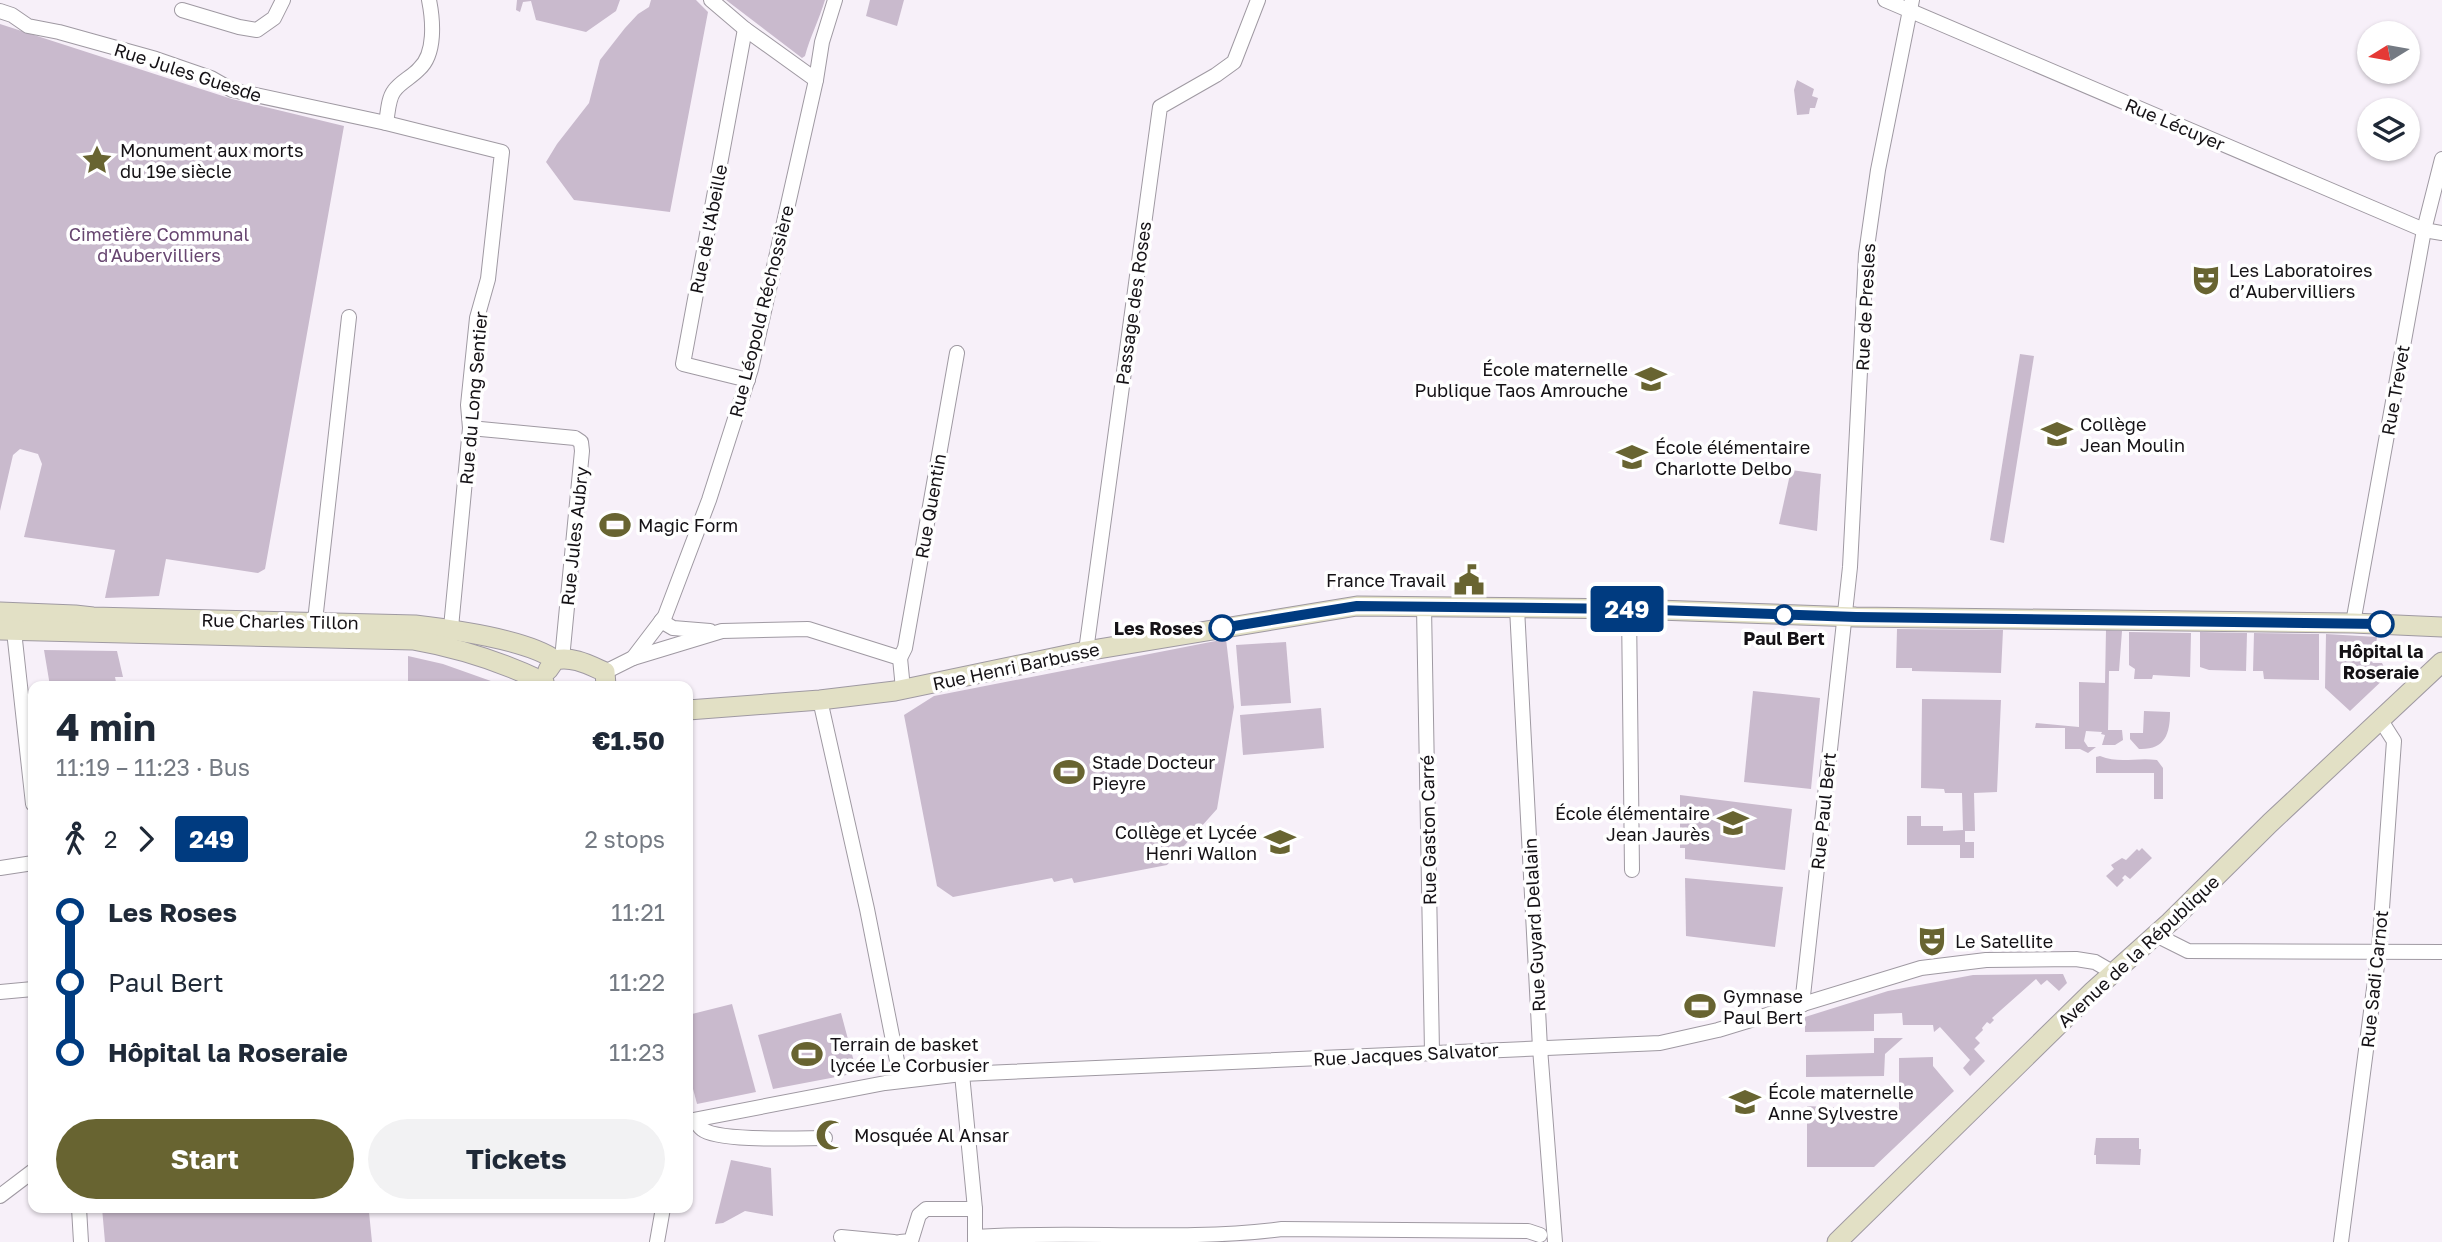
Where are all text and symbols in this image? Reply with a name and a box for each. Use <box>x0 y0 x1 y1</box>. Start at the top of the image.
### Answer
north arrow <box>2357 21 2420 84</box>
map controls <box>2357 21 2420 161</box>
street label: Rue Jules Guesde <box>111 38 265 106</box>
street label: Rue Lécuyer <box>2122 93 2228 155</box>
button: layers <box>2357 98 2420 161</box>
place label: Monument aux morts du 19e siècle <box>120 139 304 182</box>
place icon: Monument aux morts du 19e siècle <box>80 143 114 177</box>
street label: Rue de l'Abeille <box>685 162 731 296</box>
street label: Rue Léopold Réchossière <box>724 203 798 419</box>
street label: Passage des Roses <box>1111 220 1155 386</box>
park label: Cimetière Communal d'Aubervilliers <box>69 223 249 266</box>
street label: Rue de Presles <box>1851 243 1879 371</box>
place label: Les Laboratoires d’Aubervilliers <box>2229 259 2373 302</box>
theatre icon: Les Laboratoires d’Aubervilliers <box>2189 263 2223 297</box>
street label: Rue du Long Sentier <box>454 310 492 486</box>
street label: Rue Trevet <box>2376 343 2414 437</box>
place label: École maternelle Publique Taos Amrouche <box>1414 358 1628 401</box>
school or university icon: École maternelle Publique Taos Amrouche <box>1634 362 1668 396</box>
place label: Collège Jean Moulin <box>2080 413 2185 456</box>
school or university icon: Collège Jean Moulin <box>2040 417 2074 451</box>
place label: École élémentaire Charlotte Delbo <box>1655 436 1810 479</box>
school or university icon: École élémentaire Charlotte Delbo <box>1615 440 1649 474</box>
street label: Rue Quentin <box>910 452 950 560</box>
street label: Rue Jules Aubry <box>556 465 592 607</box>
sports icon: Magic Form <box>598 508 632 542</box>
place label: Magic Form <box>638 514 738 536</box>
public building icon: France Travail <box>1452 563 1486 597</box>
place label: France Travail <box>1326 569 1446 591</box>
line badge: 249 <box>1587 586 1667 632</box>
text: 249 <box>1605 594 1649 623</box>
marker: Paul Bert <box>1774 605 1794 625</box>
street label: Rue Charles Tillon <box>201 609 359 633</box>
marker: Hôpital la Roseraie <box>2368 611 2394 637</box>
marker: Les Roses <box>1209 615 1235 641</box>
place label: Les Roses <box>1114 617 1203 639</box>
place label: Paul Bert <box>1743 627 1825 649</box>
street label: Rue Henri Barbusse <box>931 638 1101 694</box>
place label: Hôpital la Roseraie <box>2338 640 2424 683</box>
text: 4 min <box>56 704 156 749</box>
text: €1.50 <box>592 725 665 756</box>
place label: Stade Docteur Pieyre <box>1092 751 1215 794</box>
street label: Rue Paul Bert <box>1806 751 1840 871</box>
text: 11:19 – 11:23 · Bus <box>56 753 250 781</box>
sports icon: Stade Docteur Pieyre <box>1052 755 1086 789</box>
street label: Rue Gaston Carré <box>1416 755 1440 905</box>
place label: École élémentaire Jean Jaurès <box>1555 802 1710 845</box>
school or university icon: École élémentaire Jean Jaurès <box>1716 806 1750 840</box>
icon: walk <box>56 820 94 858</box>
icon: forward <box>127 820 165 858</box>
place label: Collège et Lycée Henri Wallon <box>1115 821 1257 864</box>
text: 249 <box>189 824 234 853</box>
text: 2 <box>104 825 117 853</box>
text: 2 stops <box>584 825 665 853</box>
school or university icon: Collège et Lycée Henri Wallon <box>1263 825 1297 859</box>
street label: Rue Guyard Delalain <box>1518 837 1550 1013</box>
street label: Avenue de la République <box>2053 870 2223 1032</box>
text: Les Roses <box>108 897 237 928</box>
text: 11:21 <box>611 898 665 926</box>
street label: Rue Sadi Carnot <box>2356 909 2392 1049</box>
theatre icon: Le Satellite <box>1915 924 1949 958</box>
place label: Le Satellite <box>1955 930 2053 952</box>
text: Paul Bert <box>108 967 224 998</box>
text: 11:22 <box>609 968 665 996</box>
place label: Gymnase Paul Bert <box>1723 985 1803 1028</box>
sports icon: Gymnase Paul Bert <box>1683 989 1717 1023</box>
place label: Terrain de basket lycée Le Corbusier <box>830 1033 989 1076</box>
text: Hôpital la Roseraie <box>108 1037 348 1068</box>
sports icon: Terrain de basket lycée Le Corbusier <box>790 1037 824 1071</box>
text: 11:23 <box>609 1038 665 1066</box>
street label: Rue Jacques Salvator <box>1313 1038 1499 1070</box>
place label: École maternelle Anne Sylvestre <box>1768 1081 1914 1124</box>
school or university icon: École maternelle Anne Sylvestre <box>1728 1085 1762 1119</box>
mosque icon: Mosquée Al Ansar <box>814 1118 848 1152</box>
button: Start <box>56 1119 354 1199</box>
button: Tickets <box>368 1119 665 1199</box>
place label: Mosquée Al Ansar <box>854 1124 1009 1146</box>

